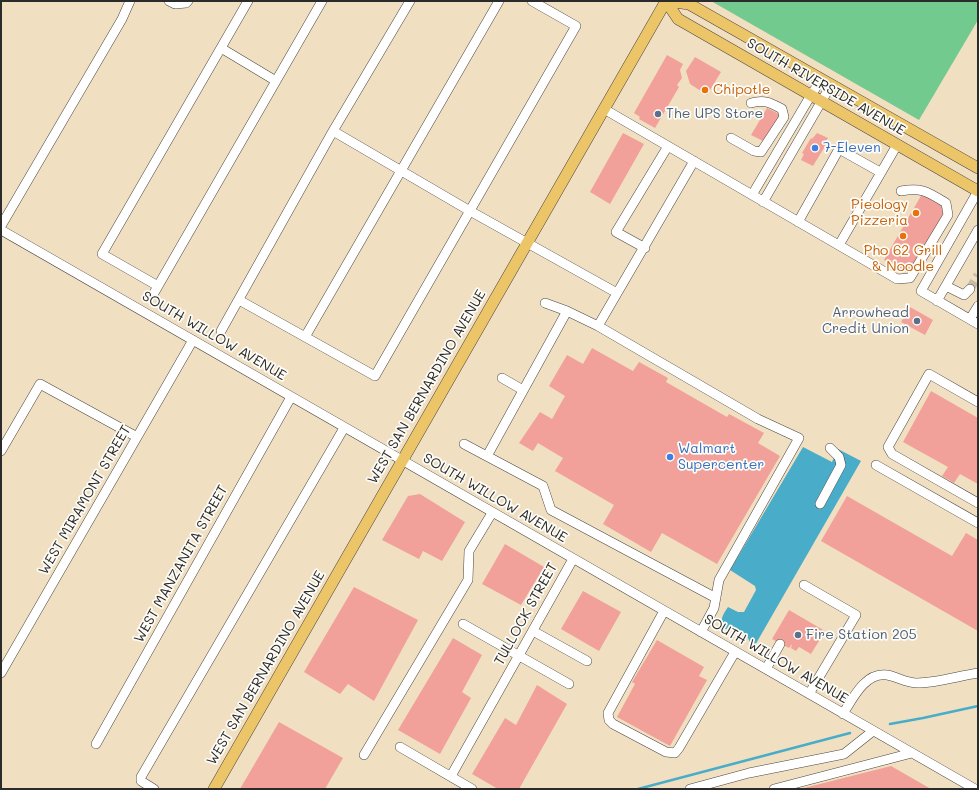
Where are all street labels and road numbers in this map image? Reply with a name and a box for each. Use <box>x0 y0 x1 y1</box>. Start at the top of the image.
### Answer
street label: SOUTH RIVERSIDE AVENUE <box>744 35 908 139</box>
street label: WEST SAN BERNARDINO AVENUE <box>364 287 490 487</box>
street label: SOUTH WILLOW AVENUE <box>139 288 289 384</box>
street label: WEST MIRAMONT STREET <box>35 422 135 578</box>
street label: SOUTH WILLOW AVENUE <box>420 450 570 546</box>
street label: WEST MANZANITA STREET <box>131 482 231 646</box>
street label: TULLOCK STREET <box>491 560 561 668</box>
street label: WEST SAN BERNARDINO AVENUE <box>203 568 329 768</box>
street label: SOUTH WILLOW AVENUE <box>701 611 851 707</box>

